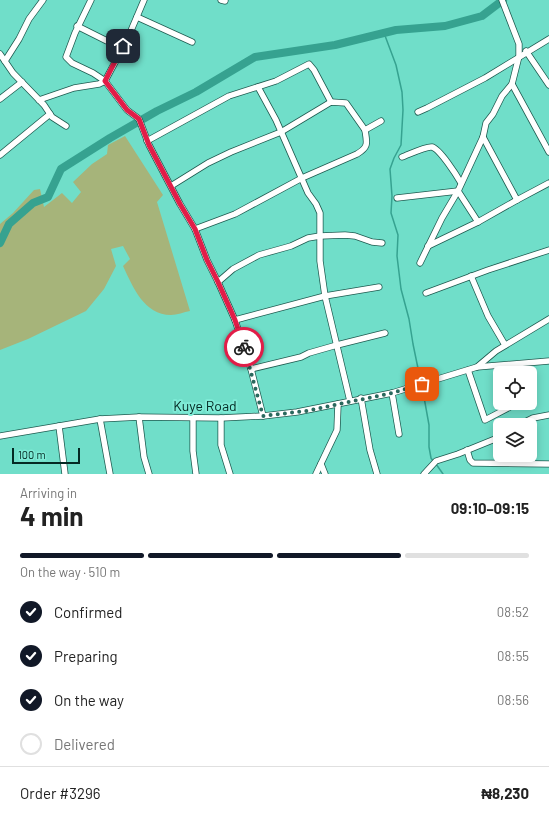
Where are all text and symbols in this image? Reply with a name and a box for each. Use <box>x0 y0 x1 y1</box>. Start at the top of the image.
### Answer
pin <box>106 29 140 63</box>
icon: home <box>112 35 134 57</box>
courier <box>224 327 264 367</box>
icon: bike <box>233 336 255 358</box>
map controls <box>493 366 537 462</box>
button: locate <box>493 366 537 410</box>
pin <box>405 367 439 401</box>
icon: bag <box>411 373 433 395</box>
street label: Kuye Road <box>173 397 237 414</box>
button: layers <box>493 418 537 462</box>
scale bar <box>12 446 80 465</box>
text: 100 m <box>18 448 46 461</box>
text: Arriving in <box>20 485 77 501</box>
text: 09:10–09:15 <box>451 499 529 517</box>
text: 4 min <box>20 500 84 531</box>
text: On the way · 510 m <box>20 564 120 580</box>
icon: check <box>20 601 42 623</box>
text: Confirmed <box>54 603 122 621</box>
text: 08:52 <box>497 604 529 620</box>
icon: check <box>20 645 42 667</box>
text: Preparing <box>54 647 118 665</box>
text: 08:55 <box>497 648 529 664</box>
icon: check <box>20 689 42 711</box>
text: On the way <box>54 691 124 709</box>
text: 08:56 <box>497 692 529 708</box>
text: Delivered <box>54 735 115 753</box>
text: Order #3296 <box>20 784 101 802</box>
text: ₦8,230 <box>481 784 529 802</box>

